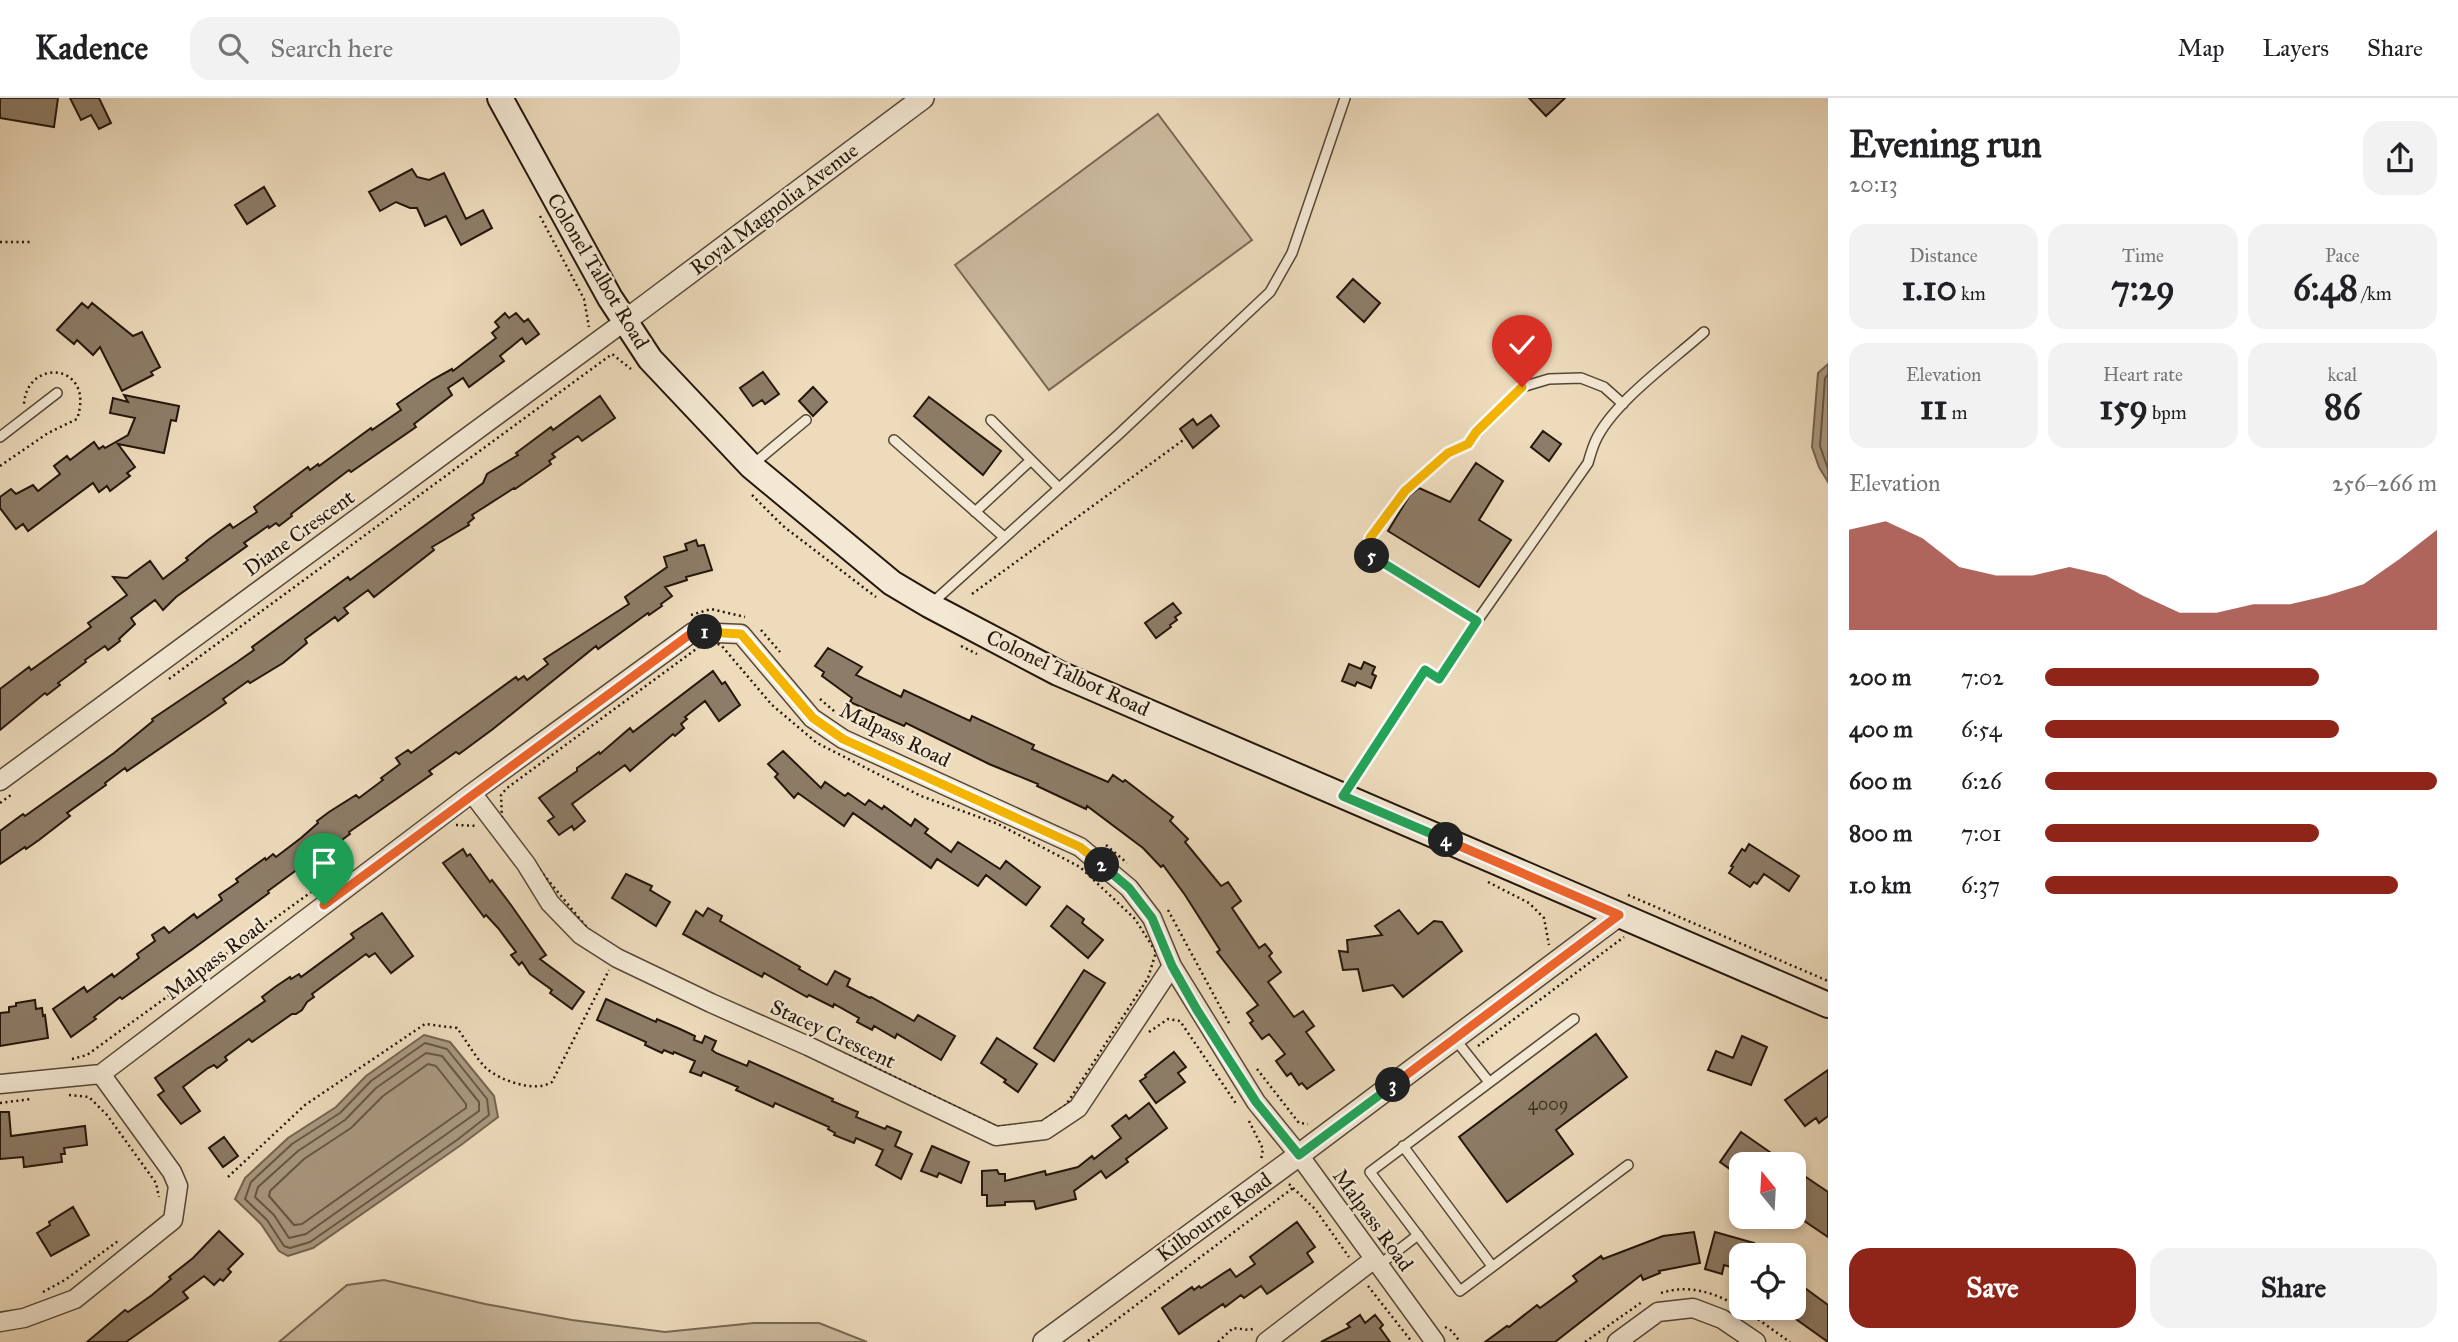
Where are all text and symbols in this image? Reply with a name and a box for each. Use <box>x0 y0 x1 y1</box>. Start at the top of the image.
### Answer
search box <box>190 17 680 80</box>
text: Kadence <box>35 28 148 68</box>
icon: search <box>214 29 252 67</box>
text: Search here <box>270 32 393 64</box>
text: Map <box>2178 33 2225 63</box>
text: Layers <box>2263 33 2329 63</box>
text: Share <box>2367 33 2423 63</box>
text: Evening run <box>1849 121 2042 167</box>
button: share <box>2363 121 2437 195</box>
street label: Royal Magnolia Avenue <box>685 137 864 281</box>
text: 20:13 <box>1849 170 1898 198</box>
street label: Colonel Talbot Road <box>541 188 655 354</box>
text: Distance <box>1910 244 1978 267</box>
text: Time <box>2122 244 2164 267</box>
text: Pace <box>2325 244 2360 267</box>
text: 1.10 <box>1902 267 1957 310</box>
text: 7:29 <box>2111 267 2175 310</box>
text: 6:48 <box>2293 267 2358 310</box>
text: km <box>1957 282 1986 305</box>
text: /km <box>2358 282 2392 305</box>
pin <box>1492 315 1552 387</box>
icon: check <box>1503 326 1541 364</box>
text: Elevation <box>1906 363 1981 386</box>
text: Heart rate <box>2103 363 2183 386</box>
text: kcal <box>2327 363 2357 386</box>
text: 11 <box>1920 386 1947 429</box>
text: 159 <box>2099 386 2148 429</box>
text: 86 <box>2324 386 2361 429</box>
text: m <box>1947 401 1968 424</box>
text: bpm <box>2148 401 2187 424</box>
text: Elevation <box>1849 469 1940 497</box>
text: 256–266 m <box>2332 469 2437 497</box>
street label: Diane Crescent <box>239 484 360 582</box>
pin: 5 <box>1354 538 1390 574</box>
text: 5 <box>1367 544 1376 567</box>
pin: 1 <box>688 614 722 650</box>
text: 1 <box>701 620 708 643</box>
street label: Colonel Talbot Road <box>982 624 1154 722</box>
text: 200 m <box>1849 663 1911 691</box>
text: 7:02 <box>1961 663 2004 691</box>
street label: Malpass Road <box>835 697 955 773</box>
text: 400 m <box>1849 715 1913 743</box>
text: 6:54 <box>1961 715 2002 743</box>
text: 600 m <box>1849 767 1912 795</box>
text: 6:26 <box>1961 767 2002 795</box>
text: 800 m <box>1849 819 1912 847</box>
text: 7:01 <box>1961 819 2001 847</box>
pin: 4 <box>1428 822 1464 858</box>
text: 4 <box>1440 828 1451 851</box>
pin <box>294 833 354 905</box>
icon: arrive <box>305 844 343 882</box>
pin: 2 <box>1084 848 1120 882</box>
text: 2 <box>1097 853 1106 876</box>
text: 1.0 km <box>1849 871 1911 899</box>
text: 6:37 <box>1961 871 2000 899</box>
street label: Malpass Road <box>159 912 271 1006</box>
street label: Stacey Crescent <box>766 994 900 1075</box>
pin: 3 <box>1376 1068 1410 1102</box>
text: 3 <box>1389 1073 1396 1096</box>
house number: 4009 <box>1528 1093 1568 1115</box>
north arrow <box>1729 1152 1806 1228</box>
map controls <box>1729 1152 1806 1320</box>
street label: Malpass Road <box>1327 1164 1419 1277</box>
street label: Kilbourne Road <box>1151 1166 1277 1267</box>
button: locate <box>1729 1243 1806 1320</box>
button: Save <box>1849 1248 2136 1328</box>
button: Share <box>2150 1248 2437 1328</box>

